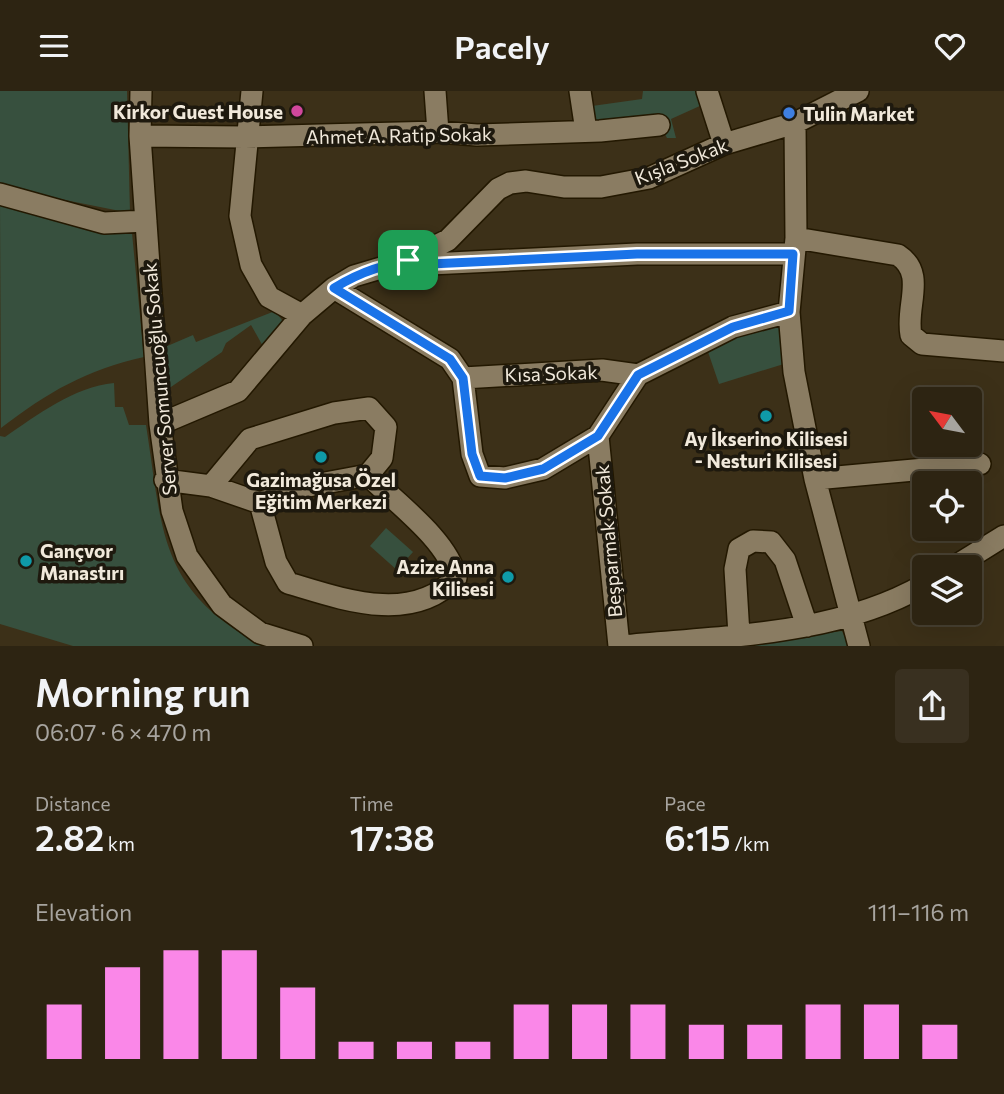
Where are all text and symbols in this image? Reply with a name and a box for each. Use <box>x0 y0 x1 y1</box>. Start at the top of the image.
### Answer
text: Pacely <box>454 26 550 66</box>
icon: menu <box>35 27 73 65</box>
icon: heart <box>931 27 969 65</box>
place label: Kirkor Guest House <box>113 100 283 123</box>
place label: Tulin Market <box>803 102 914 125</box>
marker: Kirkor Guest House <box>289 103 305 119</box>
marker: Tulin Market <box>781 105 797 121</box>
street label: Ahmet A. Ratip Sokak <box>306 122 492 148</box>
street label: Kışla Sokak <box>631 133 731 189</box>
pin <box>378 230 438 290</box>
icon: arrive <box>389 241 427 279</box>
street label: Server Somuncuoğlu Sokak <box>137 262 181 496</box>
street label: Kısa Sokak <box>504 360 598 386</box>
north arrow <box>912 387 982 457</box>
map controls <box>912 387 982 625</box>
marker: Ay İkserino Kilisesi - Nesturi Kilisesi <box>758 408 774 424</box>
place label: Ay İkserino Kilisesi - Nesturi Kilisesi <box>684 427 848 472</box>
marker: Gazimağusa Özel Eğitim Merkezi <box>313 449 329 465</box>
street label: Beşparmak Sokak <box>590 464 626 618</box>
place label: Gazimağusa Özel Eğitim Merkezi <box>246 468 396 513</box>
button: locate <box>912 471 982 541</box>
place label: Gançvor Manastırı <box>40 539 124 584</box>
marker: Gançvor Manastırı <box>18 553 34 569</box>
place label: Azize Anna Kilisesi <box>396 555 494 600</box>
button: layers <box>912 555 982 625</box>
marker: Azize Anna Kilisesi <box>500 569 516 585</box>
text: Morning run <box>35 668 251 715</box>
button: share <box>895 669 969 743</box>
text: 06:07 · 6 × 470 m <box>35 718 211 746</box>
text: Distance <box>35 792 111 815</box>
text: Time <box>350 792 393 815</box>
text: Pace <box>664 792 706 815</box>
text: 2.82 <box>35 815 104 858</box>
text: 17:38 <box>350 815 435 858</box>
text: 6:15 <box>664 815 731 858</box>
text: km <box>104 832 135 855</box>
text: /km <box>731 832 770 855</box>
text: Elevation <box>35 898 132 926</box>
text: 111–116 m <box>868 898 969 926</box>

